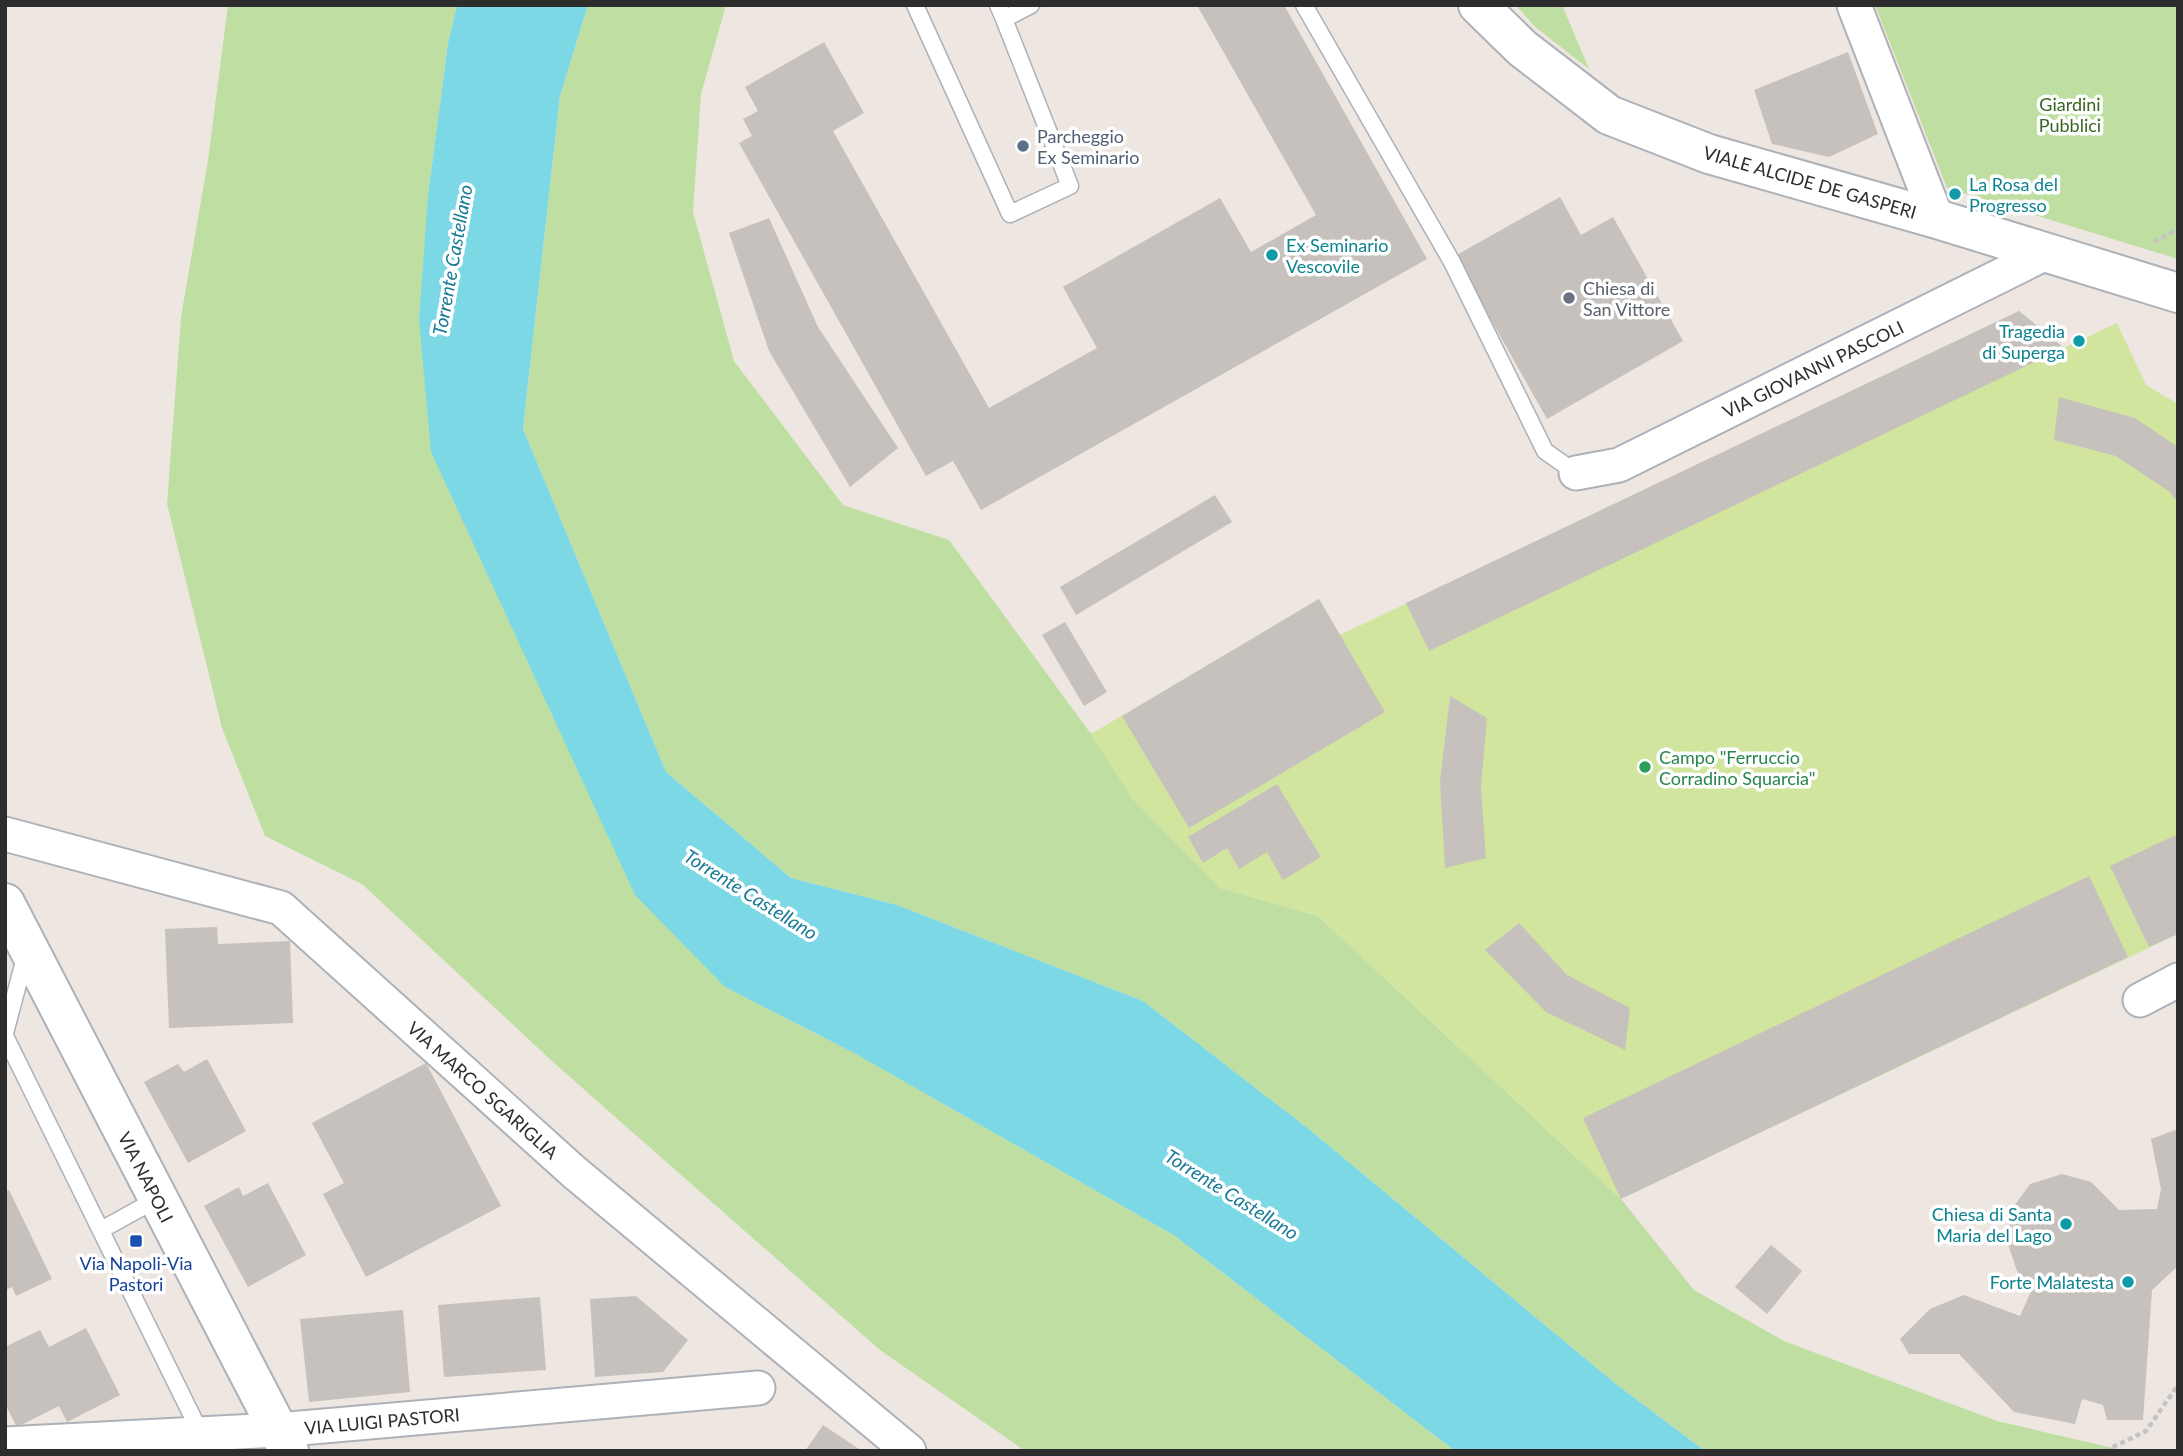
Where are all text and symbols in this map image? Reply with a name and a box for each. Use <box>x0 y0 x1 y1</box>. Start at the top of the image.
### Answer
park label: Giardini Pubblici <box>2039 93 2101 136</box>
place label: Parcheggio Ex Seminario <box>1037 125 1139 168</box>
marker: Parcheggio Ex Seminario <box>1015 138 1031 154</box>
street label: VIALE ALCIDE DE GASPERI <box>1701 141 1919 223</box>
place label: La Rosa del Progresso <box>1969 173 2058 216</box>
water label: Torrente Castellano <box>427 183 477 337</box>
marker: La Rosa del Progresso <box>1947 186 1963 202</box>
place label: Ex Seminario Vescovile <box>1286 234 1388 277</box>
marker: Ex Seminario Vescovile <box>1264 247 1280 263</box>
place label: Chiesa di San Vittore <box>1583 277 1670 320</box>
marker: Chiesa di San Vittore <box>1561 290 1577 306</box>
street label: VIA GIOVANNI PASCOLI <box>1719 316 1907 422</box>
place label: Tragedia di Superga <box>1982 320 2065 363</box>
marker: Tragedia di Superga <box>2071 333 2087 349</box>
place label: Campo "Ferruccio Corradino Squarcia" <box>1659 746 1816 789</box>
marker: Campo "Ferruccio Corradino Squarcia" <box>1637 759 1653 775</box>
water label: Torrente Castellano <box>680 844 822 944</box>
street label: VIA MARCO SGARIGLIA <box>403 1017 563 1164</box>
street label: VIA NAPOLI <box>114 1128 178 1226</box>
water label: Torrente Castellano <box>1161 1144 1303 1244</box>
place label: Chiesa di Santa Maria del Lago <box>1932 1203 2052 1246</box>
marker: Chiesa di Santa Maria del Lago <box>2058 1216 2074 1232</box>
marker: Via Napoli-Via Pastori <box>128 1233 144 1249</box>
place label: Via Napoli-Via Pastori <box>80 1252 192 1295</box>
place label: Forte Malatesta <box>1990 1271 2114 1293</box>
marker: Forte Malatesta <box>2120 1274 2136 1290</box>
street label: VIA LUIGI PASTORI <box>303 1403 461 1439</box>

